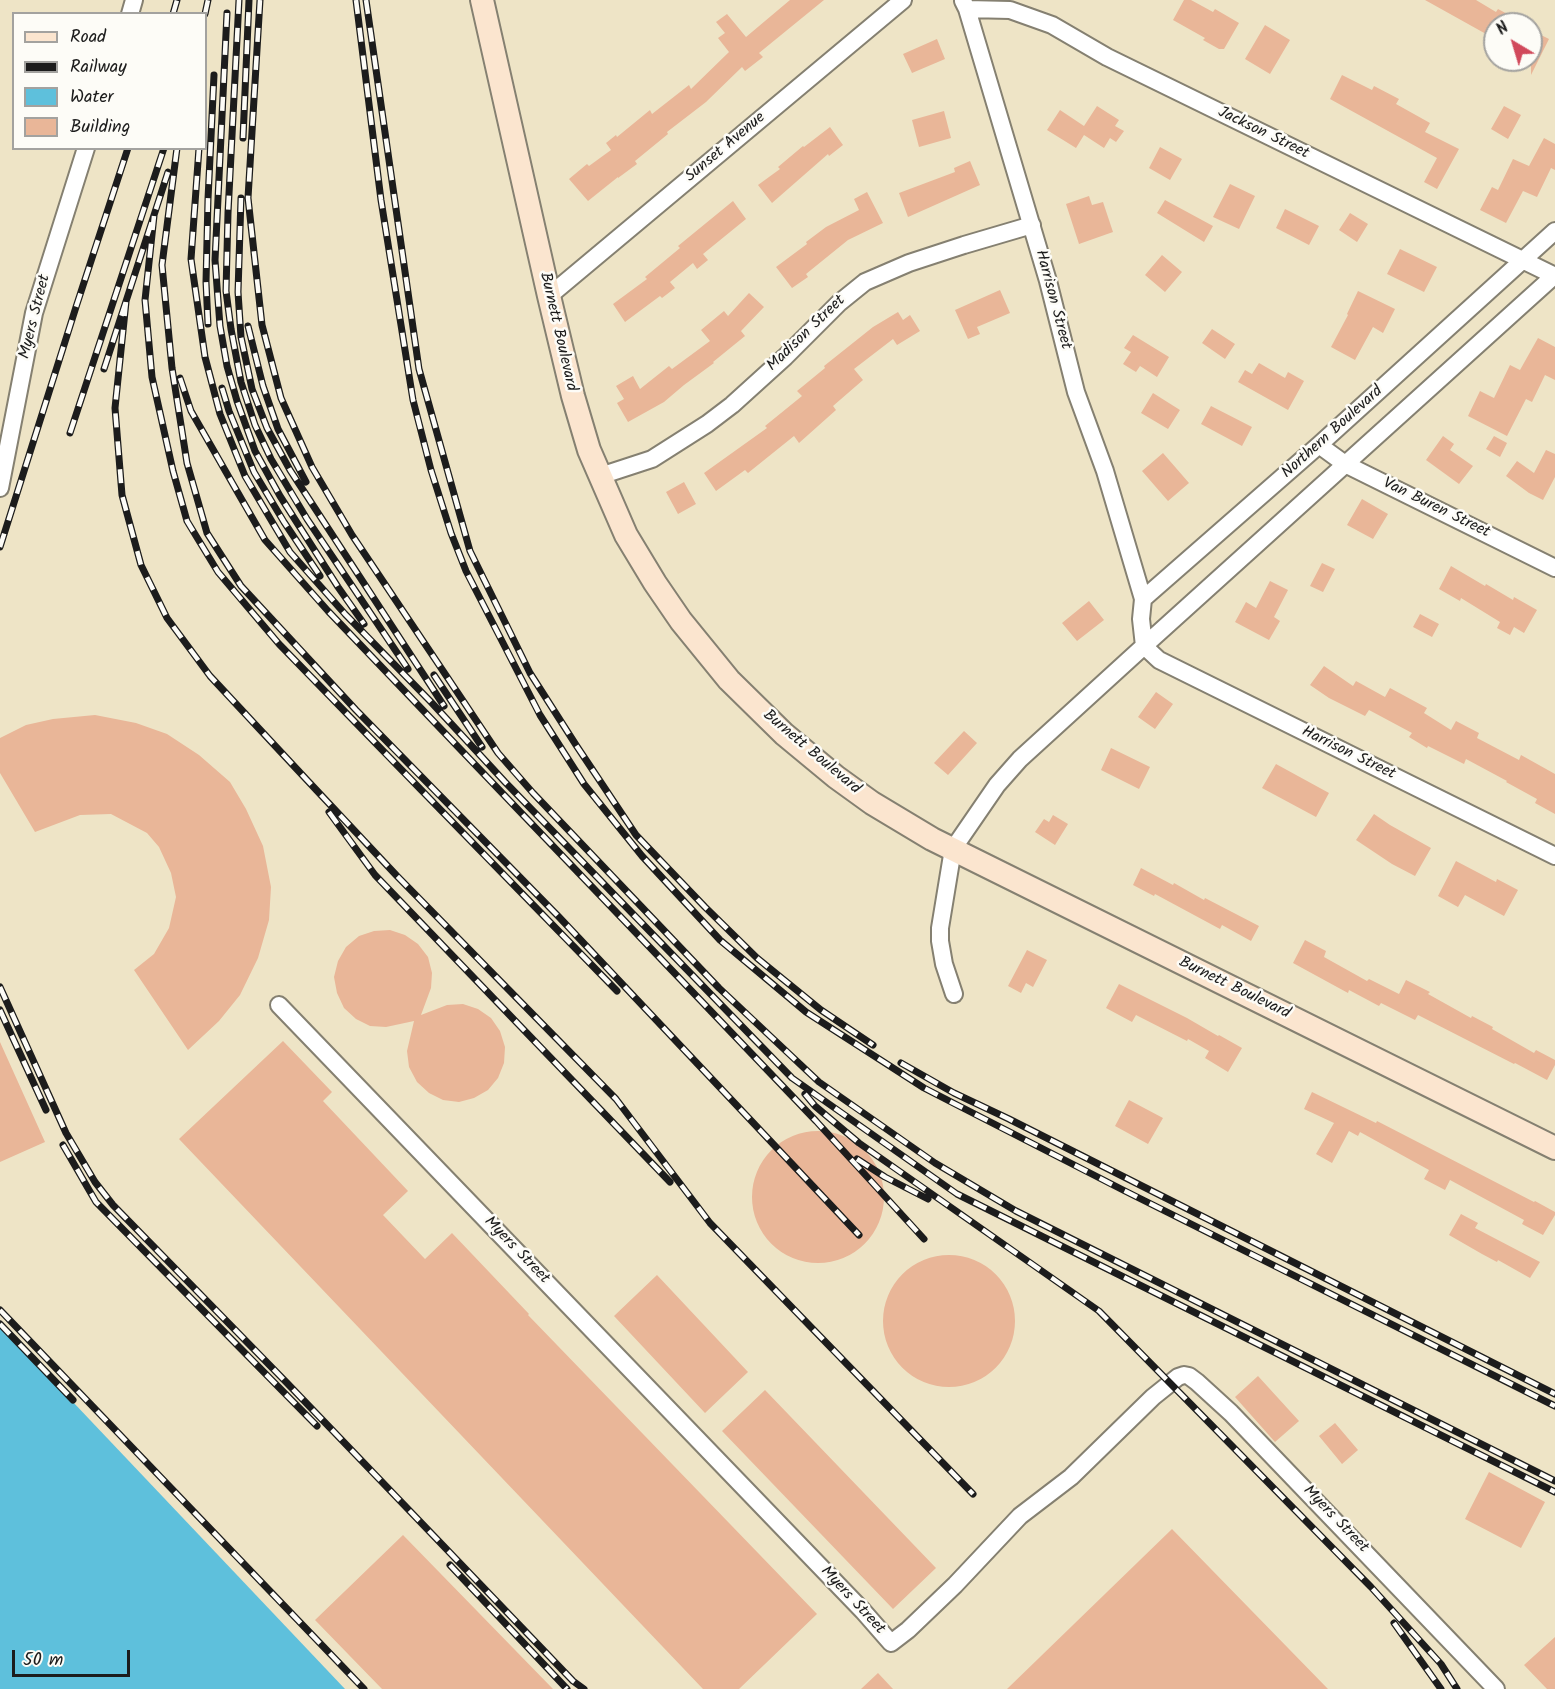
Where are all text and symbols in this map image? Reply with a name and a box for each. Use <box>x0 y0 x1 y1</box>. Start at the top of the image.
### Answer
legend <box>12 12 207 150</box>
north arrow <box>1483 12 1543 72</box>
text: N <box>1491 16 1515 42</box>
text: Road <box>70 23 106 52</box>
text: Railway <box>70 53 127 82</box>
text: Water <box>70 83 114 112</box>
street label: Jackson Street <box>1214 104 1312 164</box>
street label: Sunset Avenue <box>682 109 770 187</box>
text: Building <box>70 113 130 142</box>
street label: Harrison Street <box>1030 248 1074 352</box>
street label: Burnett Boulevard <box>534 271 580 393</box>
street label: Myers Street <box>16 273 56 361</box>
street label: Madison Street <box>764 292 850 376</box>
street label: Northern Boulevard <box>1279 383 1387 483</box>
street label: Van Buren Street <box>1379 475 1493 543</box>
street label: Burnett Boulevard <box>758 707 864 799</box>
street label: Harrison Street <box>1298 723 1398 785</box>
street label: Burnett Boulevard <box>1175 954 1293 1024</box>
street label: Myers Street <box>479 1213 553 1289</box>
street label: Myers Street <box>1298 1482 1372 1558</box>
street label: Myers Street <box>816 1563 888 1639</box>
scale bar <box>15 1638 134 1676</box>
text: 50 m <box>23 1646 63 1675</box>

